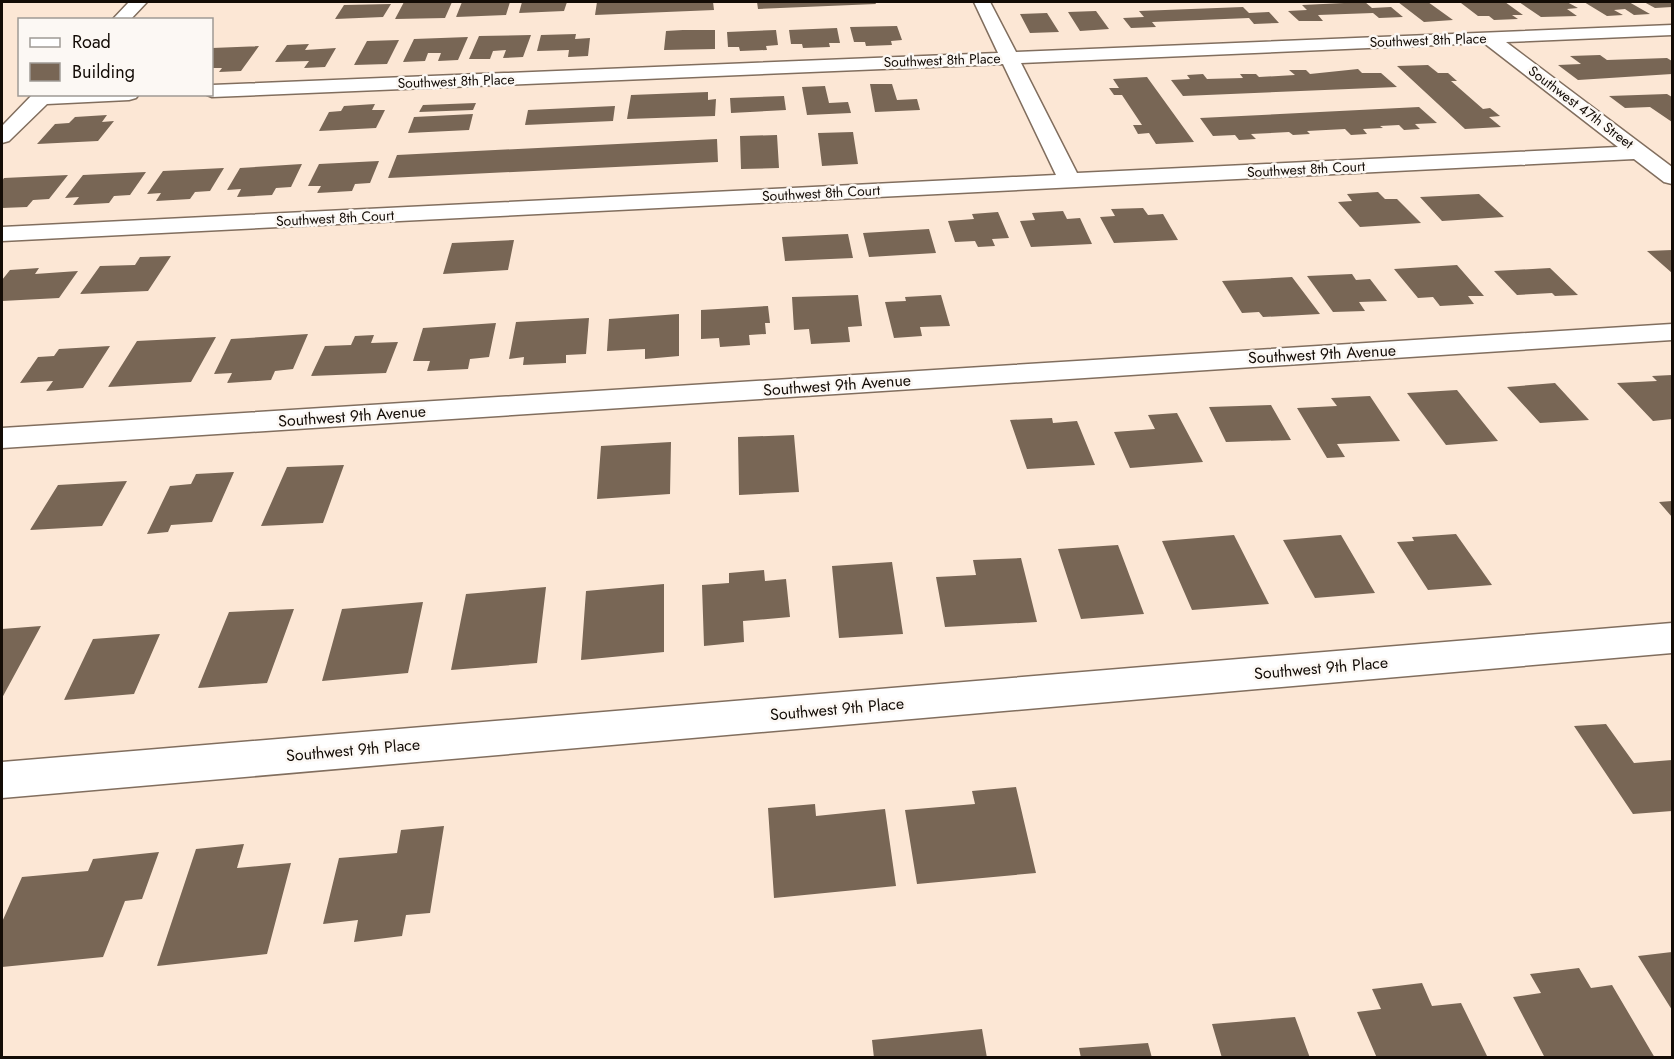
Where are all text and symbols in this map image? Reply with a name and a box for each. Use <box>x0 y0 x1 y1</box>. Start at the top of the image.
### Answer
legend <box>18 18 213 96</box>
street label: Southwest 8th Place <box>1369 28 1487 52</box>
text: Road <box>72 29 111 55</box>
street label: Southwest 8th Place <box>883 48 1001 72</box>
text: Building <box>72 59 135 85</box>
street label: Southwest 47th Street <box>1524 61 1638 154</box>
street label: Southwest 8th Place <box>397 69 515 93</box>
street label: Southwest 8th Court <box>1246 156 1366 182</box>
street label: Southwest 8th Court <box>761 180 881 206</box>
street label: Southwest 8th Court <box>275 205 395 231</box>
street label: Southwest 9th Avenue <box>1247 339 1397 369</box>
street label: Southwest 9th Avenue <box>762 368 912 402</box>
street label: Southwest 9th Avenue <box>277 399 427 433</box>
street label: Southwest 9th Place <box>1253 651 1389 685</box>
street label: Southwest 9th Place <box>769 692 905 726</box>
street label: Southwest 9th Place <box>285 733 421 767</box>

